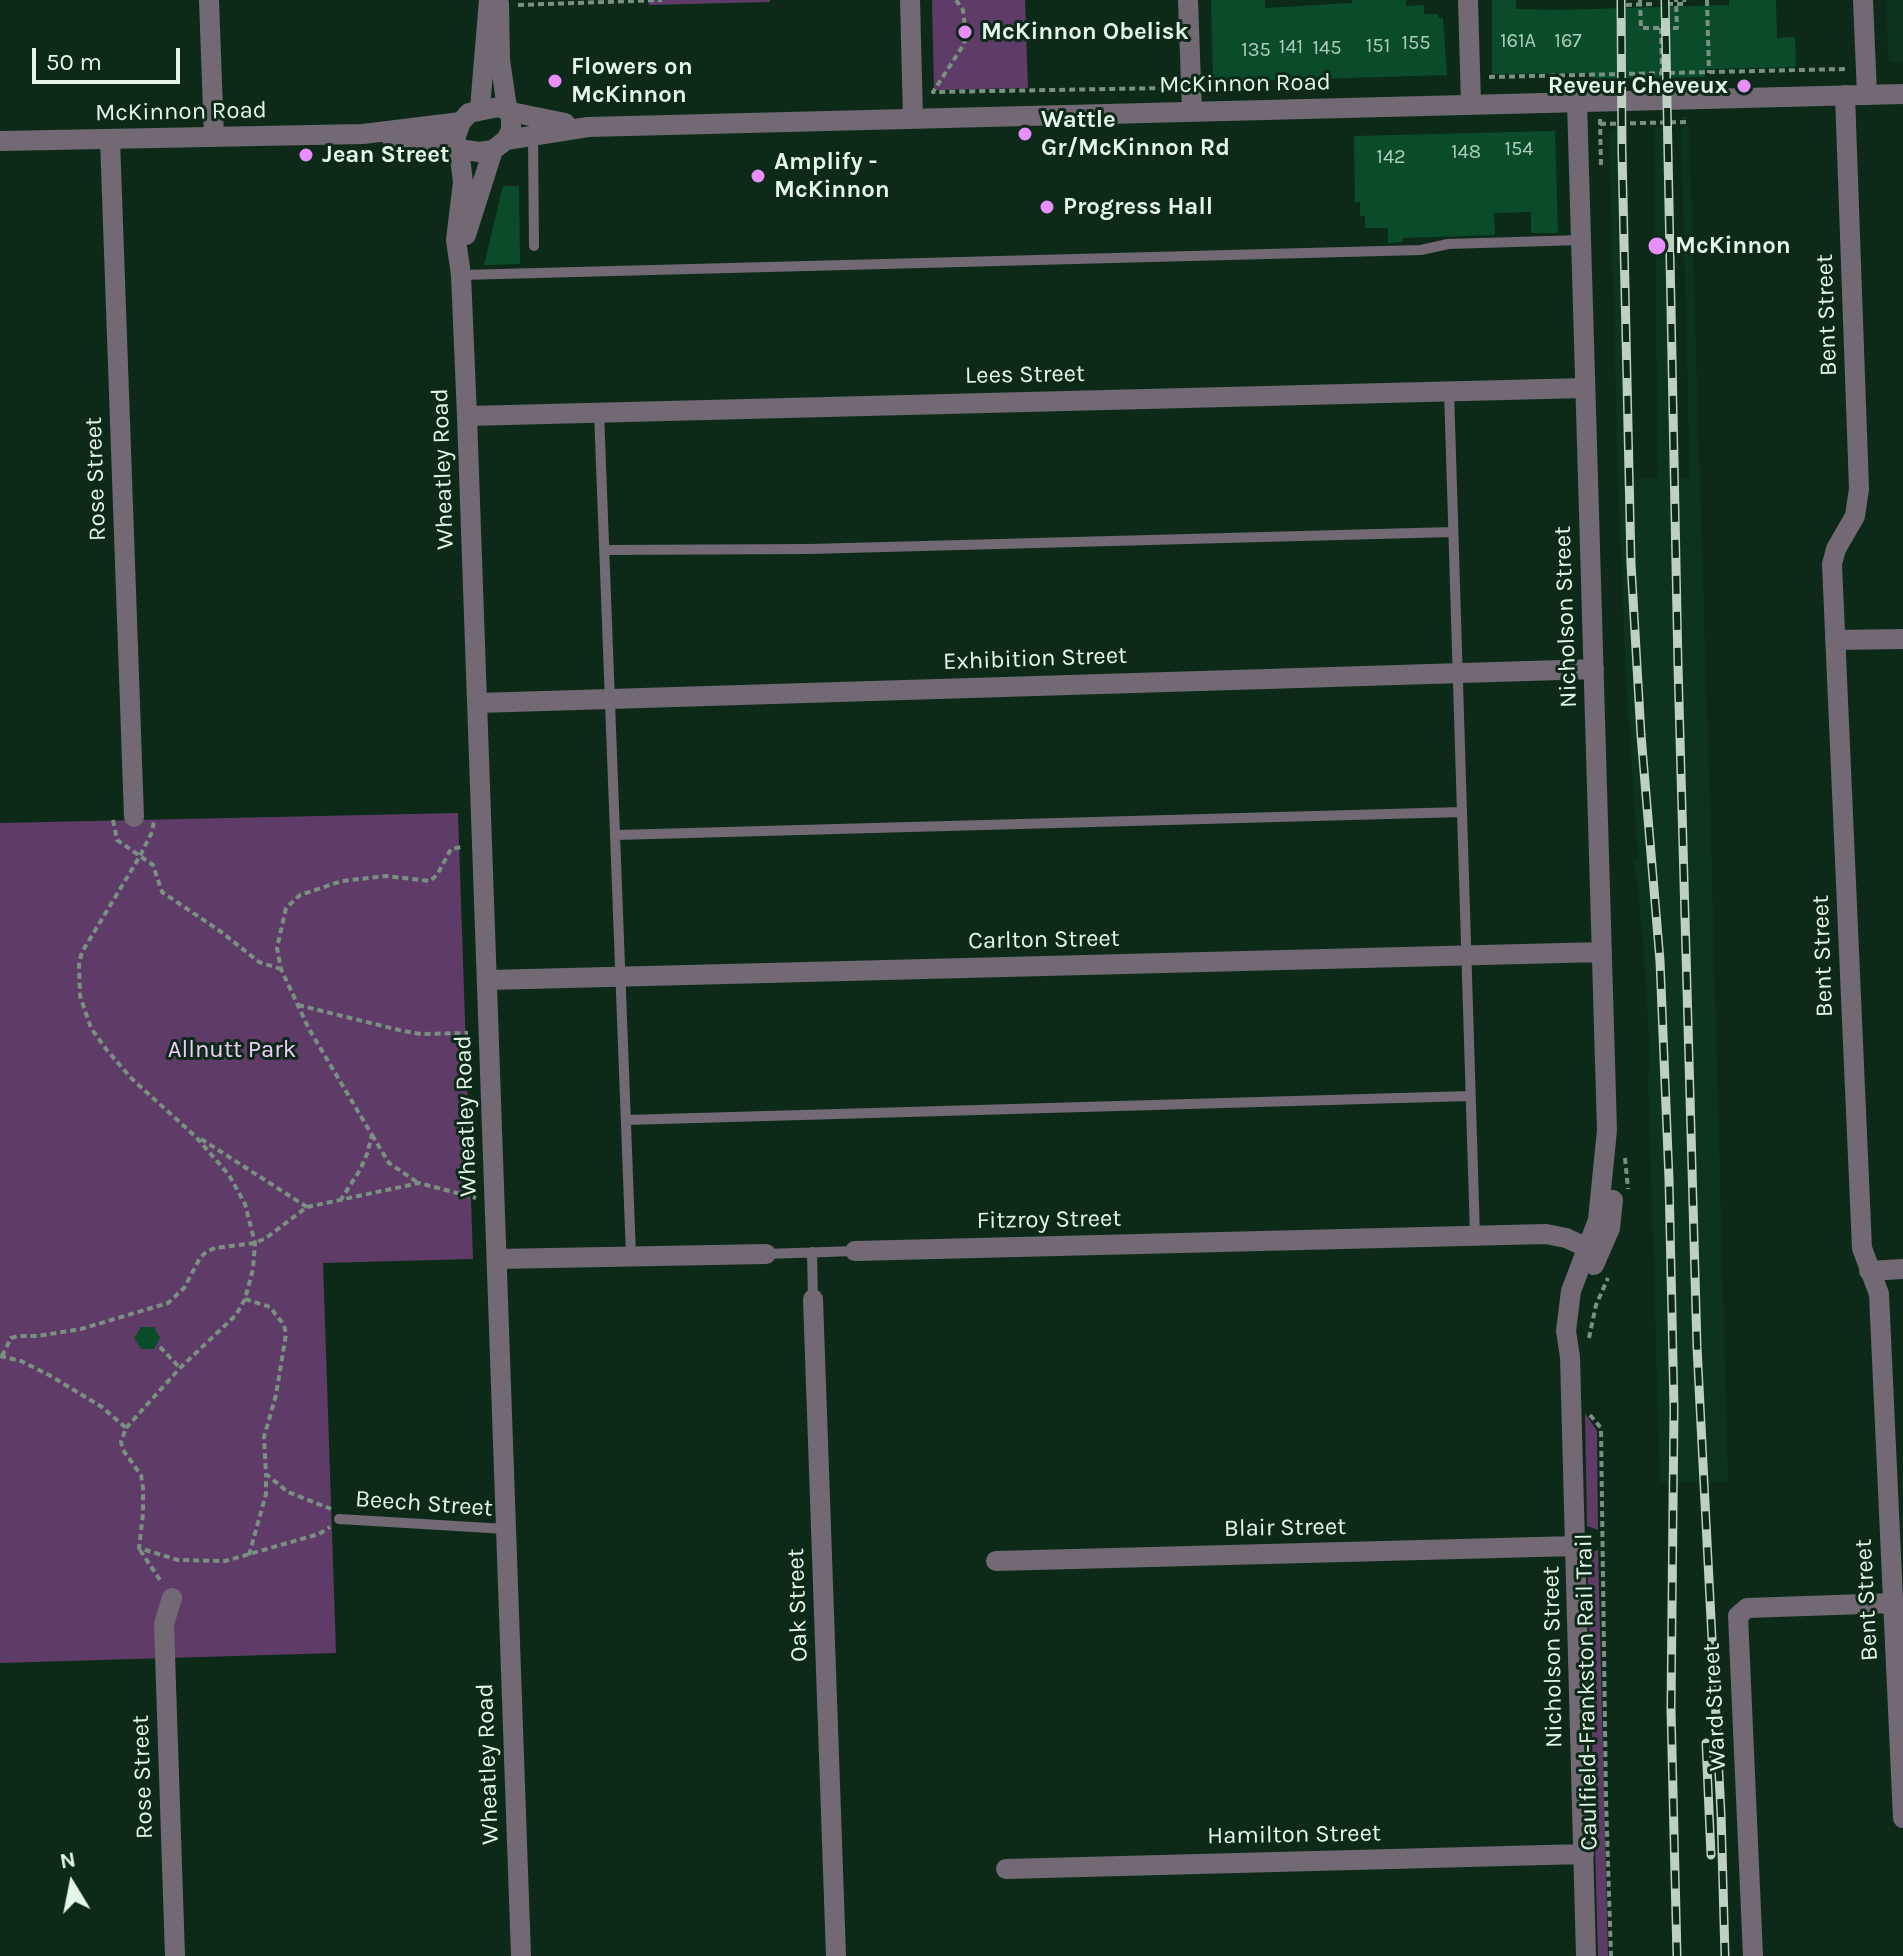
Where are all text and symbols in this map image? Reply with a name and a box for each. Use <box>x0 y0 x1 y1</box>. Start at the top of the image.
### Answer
place label: McKinnon Obelisk <box>981 18 1189 46</box>
marker: McKinnon Obelisk <box>956 23 974 41</box>
house number: 161A <box>1500 29 1536 53</box>
house number: 167 <box>1554 29 1582 53</box>
house number: 155 <box>1401 31 1431 55</box>
scale bar <box>36 32 184 82</box>
house number: 151 <box>1366 34 1390 58</box>
house number: 141 <box>1279 35 1303 59</box>
house number: 145 <box>1312 36 1342 60</box>
house number: 135 <box>1241 38 1271 62</box>
text: 50 m <box>46 48 102 76</box>
place label: Flowers on McKinnon <box>571 53 693 109</box>
street label: McKinnon Road <box>1159 68 1331 100</box>
marker: Flowers on McKinnon <box>546 72 564 90</box>
place label: Reveur Cheveux <box>1548 72 1728 100</box>
marker: Reveur Cheveux <box>1735 77 1753 95</box>
street label: McKinnon Road <box>95 96 267 128</box>
place label: Wattle Gr/McKinnon Rd <box>1041 106 1230 162</box>
marker: Wattle Gr/McKinnon Rd <box>1016 125 1034 143</box>
house number: 154 <box>1504 137 1534 161</box>
house number: 148 <box>1451 140 1481 164</box>
place label: Jean Street <box>322 141 450 169</box>
house number: 142 <box>1376 145 1406 169</box>
marker: Jean Street <box>297 146 315 164</box>
place label: Amplify - McKinnon <box>774 148 890 204</box>
marker: Amplify - McKinnon <box>749 167 767 185</box>
place label: Progress Hall <box>1063 193 1213 221</box>
marker: Progress Hall <box>1038 198 1056 216</box>
place label: McKinnon <box>1675 232 1791 260</box>
marker: McKinnon <box>1646 235 1668 257</box>
street label: Bent Street <box>1810 253 1844 377</box>
street label: Lees Street <box>965 360 1085 390</box>
street label: Wheatley Road <box>426 388 460 550</box>
street label: Rose Street <box>79 416 113 542</box>
street label: Nicholson Street <box>1548 526 1584 708</box>
street label: Exhibition Street <box>942 641 1128 677</box>
street label: Bent Street <box>1806 894 1840 1018</box>
street label: Carlton Street <box>968 924 1120 956</box>
street label: Wheatley Road <box>449 1035 483 1197</box>
park label: Allnutt Park <box>168 1036 296 1064</box>
street label: Fitzroy Street <box>976 1204 1122 1236</box>
street label: Beech Street <box>354 1485 494 1523</box>
street label: Blair Street <box>1224 1513 1346 1543</box>
street label: Caulfield-Frankston Rail Trail <box>1570 1533 1604 1851</box>
street label: Bent Street <box>1849 1538 1885 1662</box>
street label: Oak Street <box>782 1548 814 1662</box>
street label: Nicholson Street <box>1537 1566 1569 1748</box>
street label: Ward Street <box>1697 1642 1733 1772</box>
street label: Wheatley Road <box>471 1683 505 1845</box>
street label: Rose Street <box>126 1714 160 1840</box>
street label: Hamilton Street <box>1207 1819 1381 1851</box>
north arrow <box>32 1844 112 1924</box>
text: N <box>58 1846 78 1875</box>

